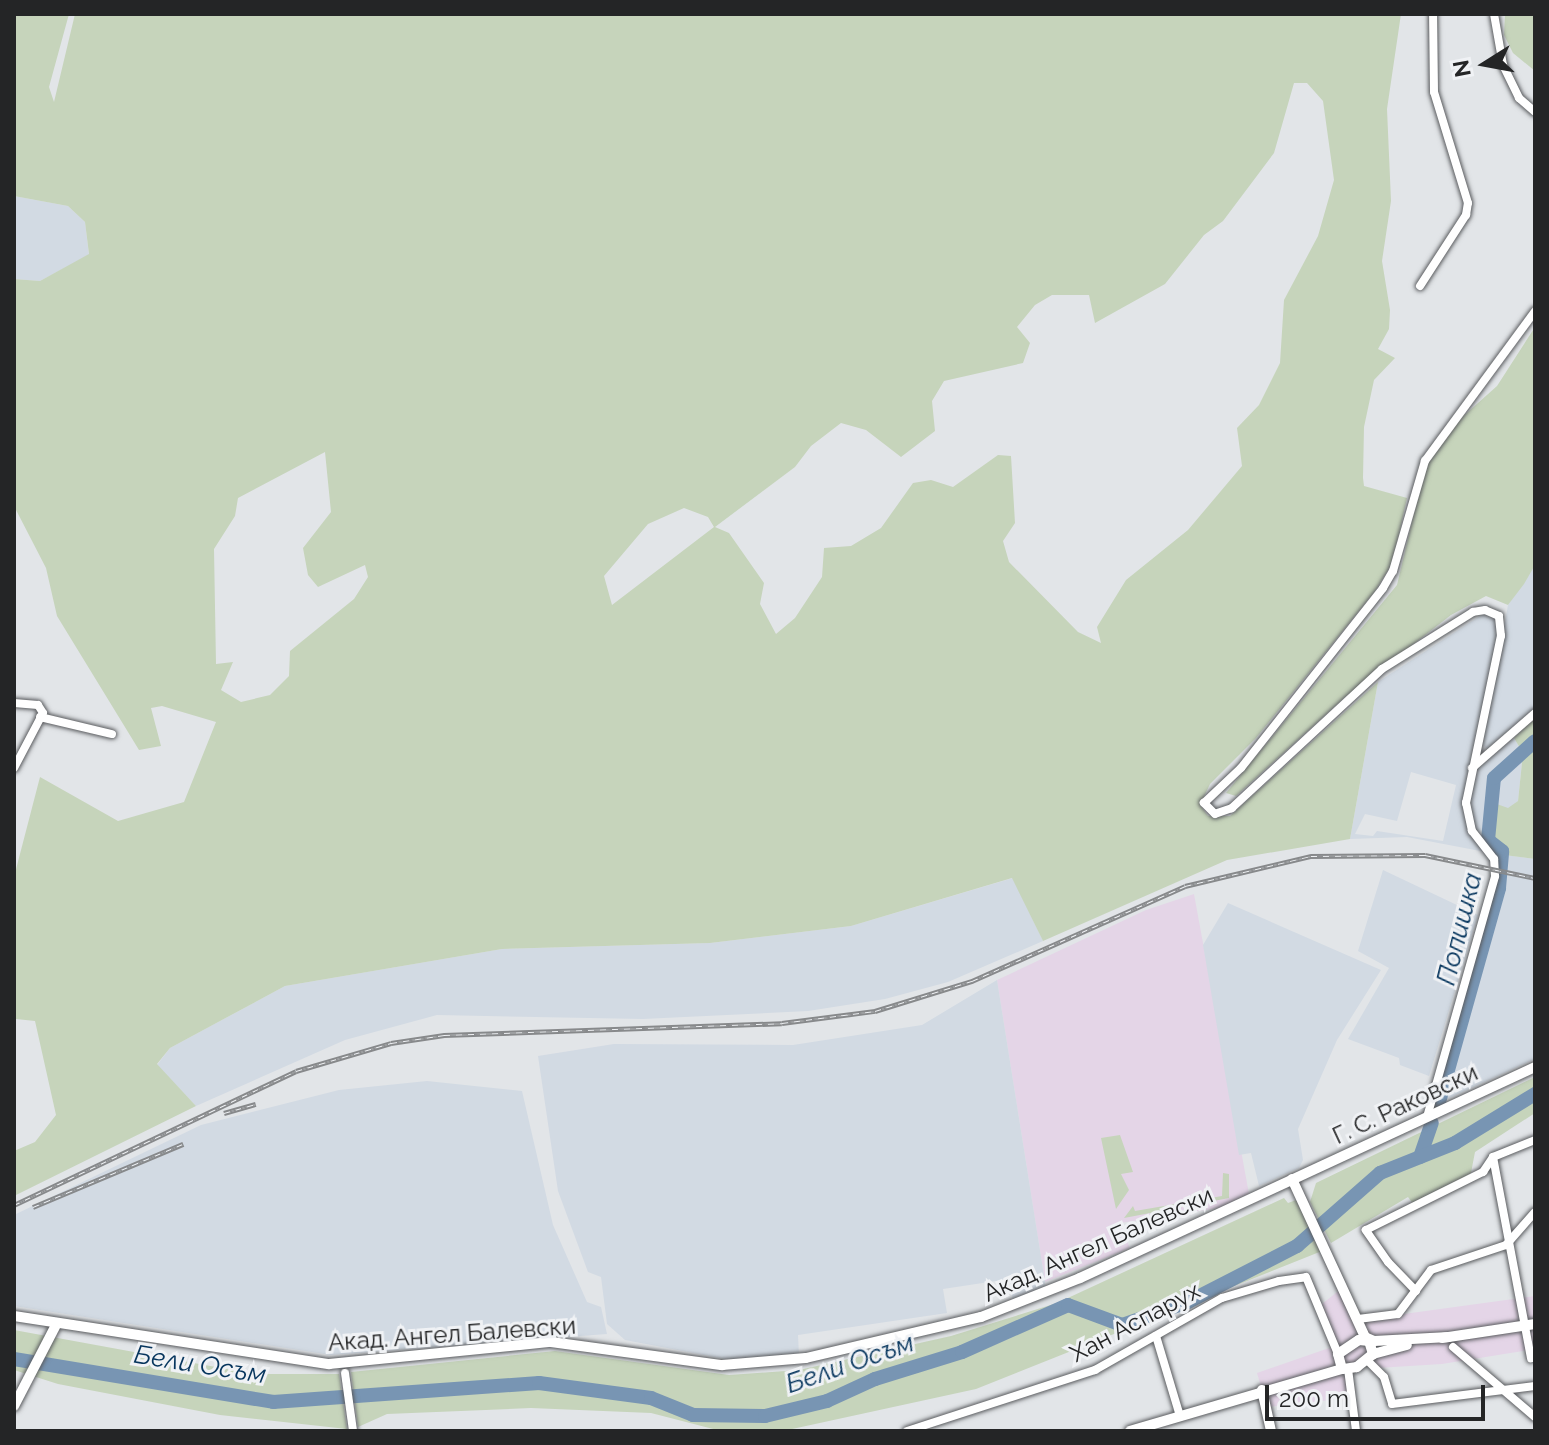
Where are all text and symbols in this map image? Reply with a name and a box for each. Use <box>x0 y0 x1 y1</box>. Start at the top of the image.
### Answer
north arrow <box>1445 24 1525 104</box>
text: N <box>1447 58 1476 79</box>
water label: Попишка <box>1431 870 1489 988</box>
street label: Г. С. Раковски <box>1328 1058 1482 1150</box>
street label: Акад. Ангел Балевски <box>978 1180 1218 1308</box>
street label: Хан Аспарух <box>1065 1276 1205 1368</box>
street label: Акад. Ангел Балевски <box>327 1311 577 1357</box>
water label: Бели Осъм <box>782 1328 918 1400</box>
water label: Бели Осъм <box>132 1339 268 1391</box>
scale bar <box>1269 1369 1489 1419</box>
text: 200 m <box>1279 1384 1349 1413</box>

